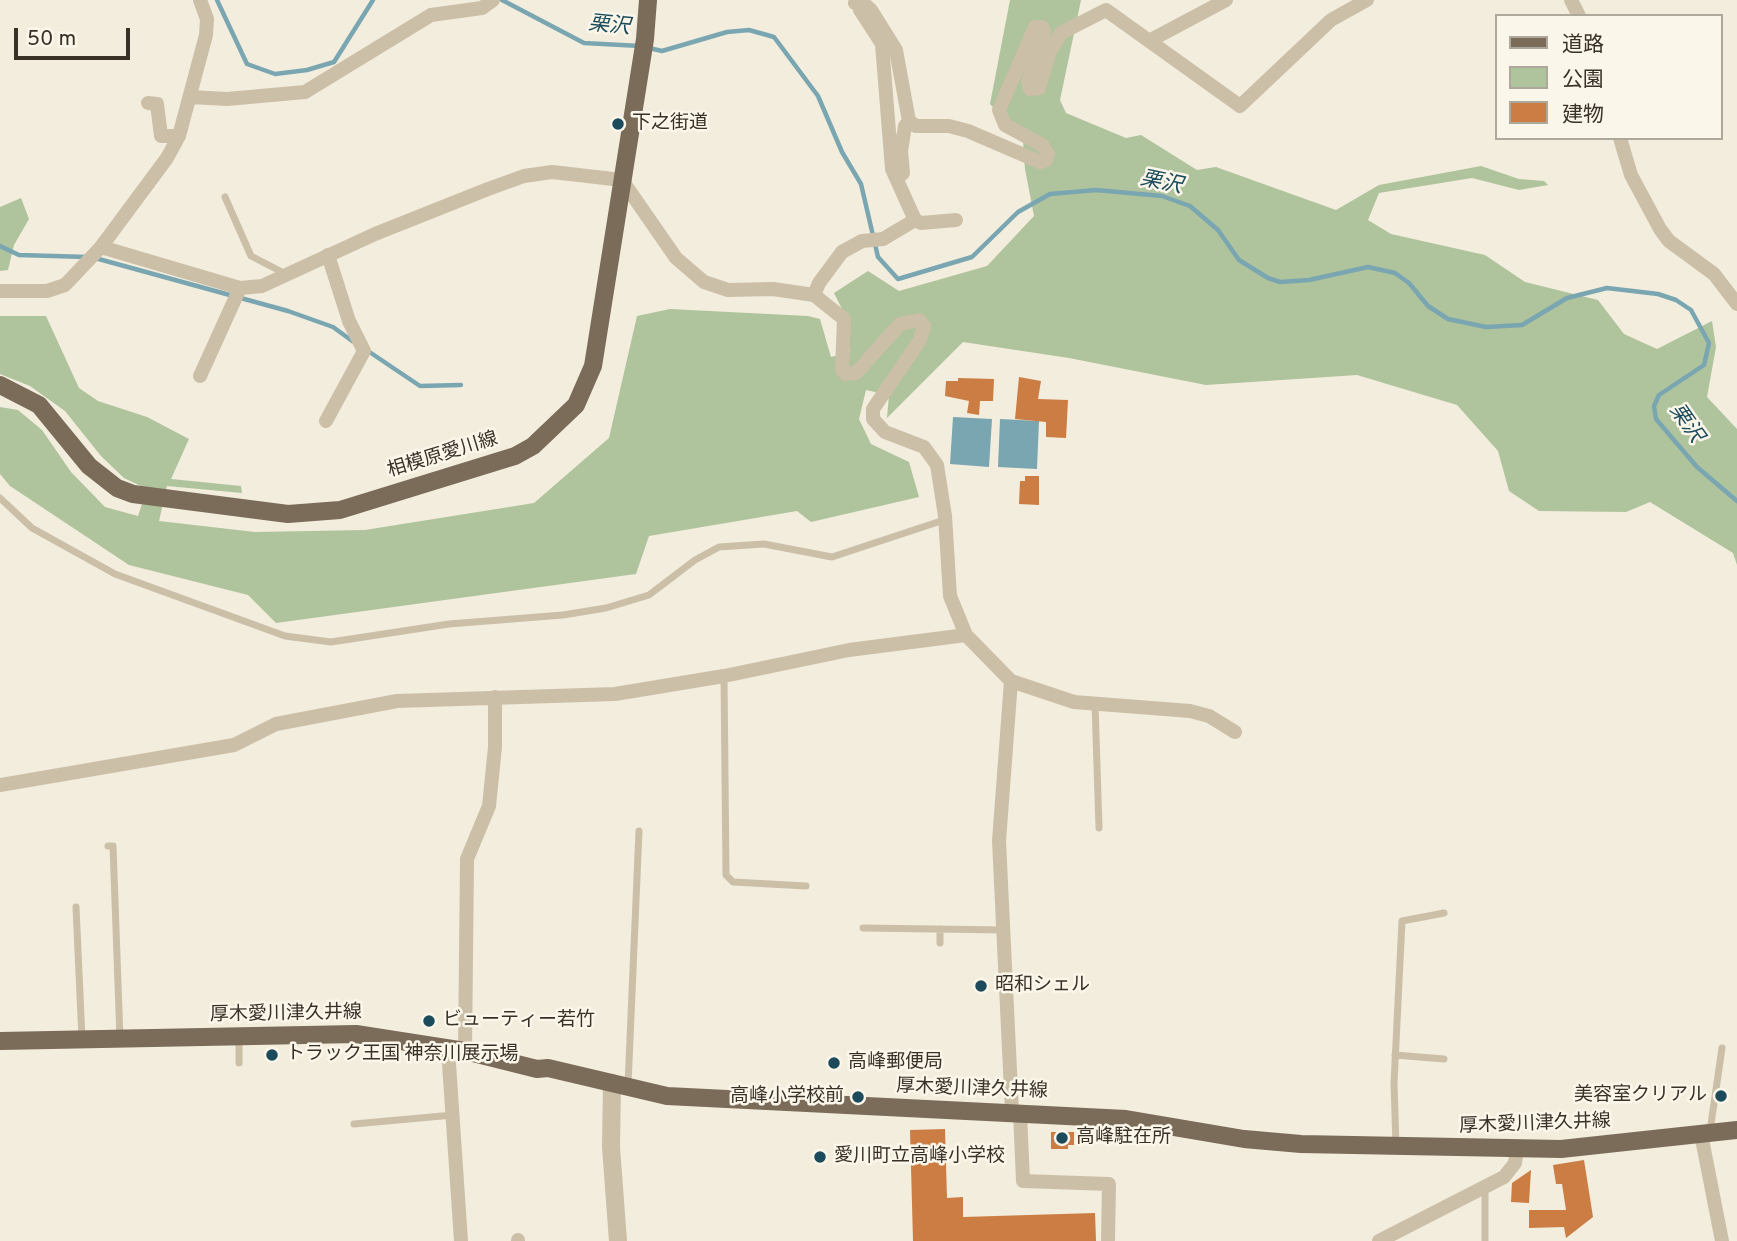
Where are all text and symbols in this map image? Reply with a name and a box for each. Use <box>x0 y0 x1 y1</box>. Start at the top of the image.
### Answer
water label: 栗沢 <box>587 12 631 42</box>
scale bar <box>18 14 133 58</box>
legend <box>1496 14 1723 140</box>
text: 50 m <box>27 26 76 53</box>
text: 道路 <box>1562 32 1604 59</box>
text: 公園 <box>1562 67 1604 94</box>
text: 建物 <box>1562 102 1604 129</box>
place label: 下之街道 <box>632 113 708 135</box>
marker: 下之街道 <box>610 116 626 132</box>
water label: 栗沢 <box>1138 167 1184 201</box>
water label: 栗沢 <box>1663 400 1707 448</box>
street label: 相模原愛川線 <box>385 428 501 484</box>
place label: 昭和シェル <box>995 975 1090 997</box>
marker: 昭和シェル <box>973 978 989 994</box>
street label: 厚木愛川津久井線 <box>210 1002 362 1028</box>
place label: ビューティー若竹 <box>443 1010 595 1032</box>
marker: ビューティー若竹 <box>421 1013 437 1029</box>
place label: トラック王国 神奈川展示場 <box>286 1044 518 1066</box>
marker: トラック王国 神奈川展示場 <box>264 1047 280 1063</box>
place label: 高峰郵便局 <box>848 1052 943 1074</box>
marker: 高峰郵便局 <box>826 1055 842 1071</box>
street label: 厚木愛川津久井線 <box>896 1076 1048 1104</box>
place label: 美容室クリアル <box>1574 1085 1707 1107</box>
place label: 高峰小学校前 <box>730 1086 844 1108</box>
marker: 美容室クリアル <box>1713 1088 1729 1104</box>
marker: 高峰小学校前 <box>850 1089 866 1105</box>
street label: 厚木愛川津久井線 <box>1459 1111 1611 1139</box>
place label: 高峰駐在所 <box>1076 1127 1171 1149</box>
marker: 高峰駐在所 <box>1054 1130 1070 1146</box>
place label: 愛川町立高峰小学校 <box>834 1146 1005 1168</box>
marker: 愛川町立高峰小学校 <box>812 1149 828 1165</box>

